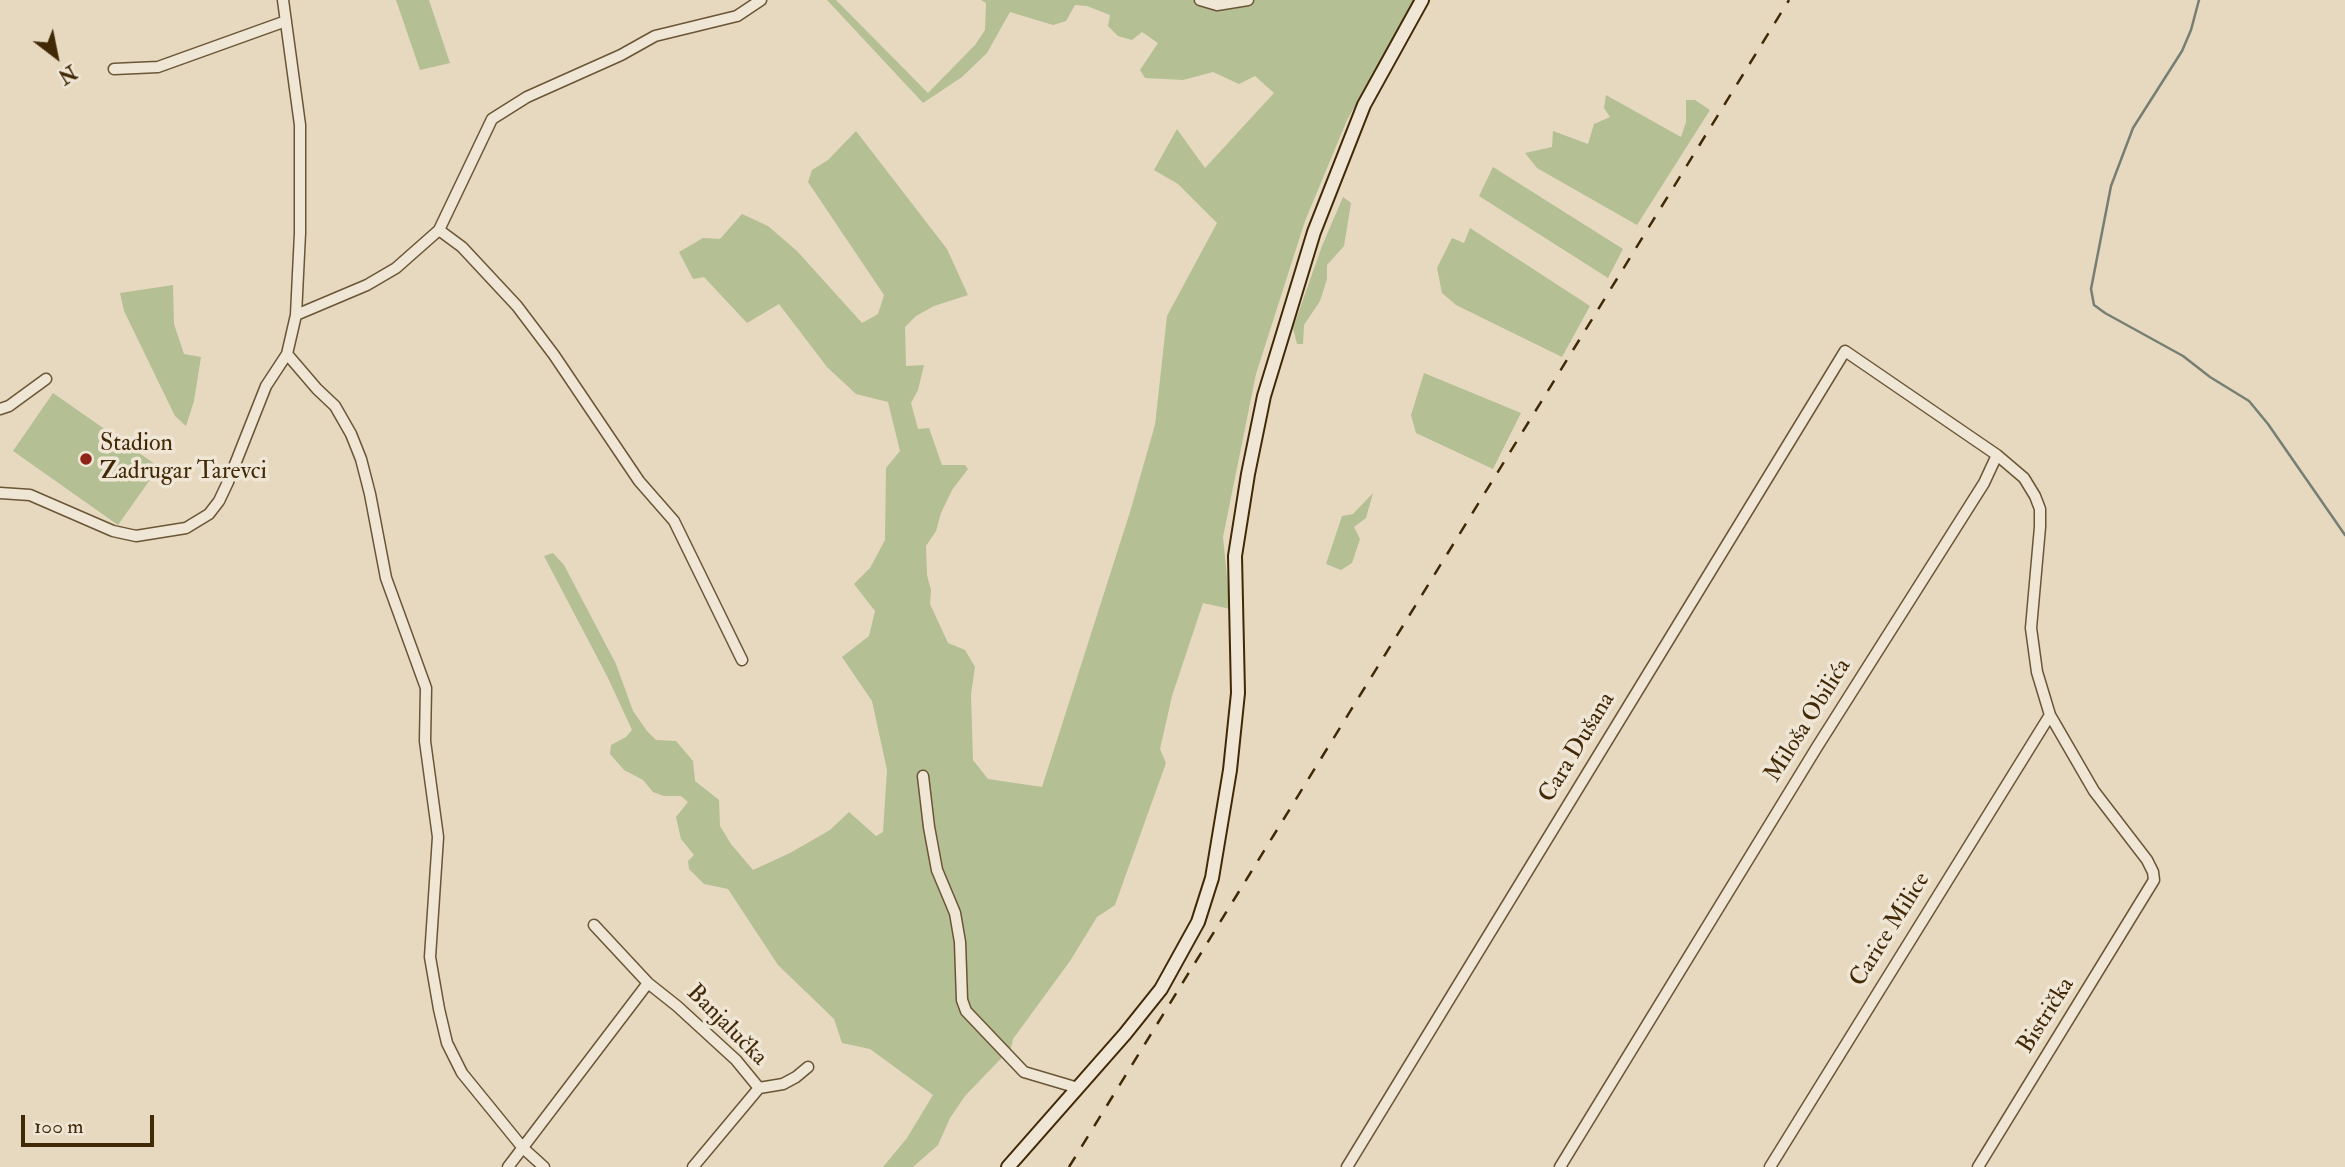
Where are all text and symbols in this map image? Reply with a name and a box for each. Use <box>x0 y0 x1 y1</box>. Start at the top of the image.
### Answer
north arrow <box>21 21 91 91</box>
text: N <box>54 59 81 88</box>
place label: Stadion Zadrugar Tarevci <box>100 431 267 487</box>
marker: Stadion Zadrugar Tarevci <box>78 451 94 467</box>
street label: Miloša Obilića <box>1760 654 1858 788</box>
street label: Cara Dušana <box>1534 688 1622 808</box>
street label: Carice Milice <box>1845 868 1937 992</box>
street label: Bistrička <box>2013 973 2081 1059</box>
street label: Banjalučka <box>680 980 772 1072</box>
scale bar <box>24 1100 158 1144</box>
text: 100 m <box>34 1113 84 1140</box>

